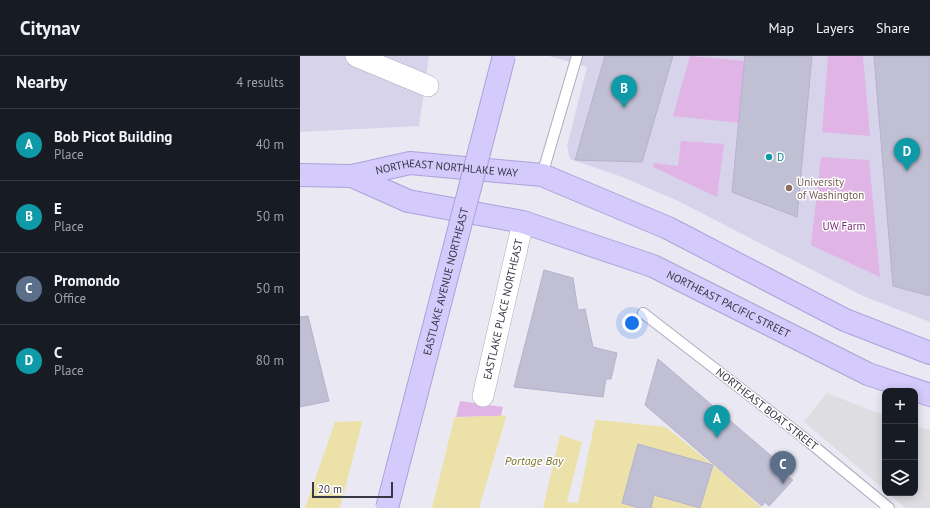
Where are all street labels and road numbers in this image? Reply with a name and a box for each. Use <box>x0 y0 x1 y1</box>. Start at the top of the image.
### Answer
street label: NORTHEAST NORTHLAKE WAY <box>374 156 519 180</box>
street label: EASTLAKE AVENUE NORTHEAST <box>420 206 471 357</box>
street label: EASTLAKE PLACE NORTHEAST <box>480 238 526 381</box>
street label: NORTHEAST PACIFIC STREET <box>664 267 793 341</box>
street label: NORTHEAST BOAT STREET <box>713 365 821 453</box>

